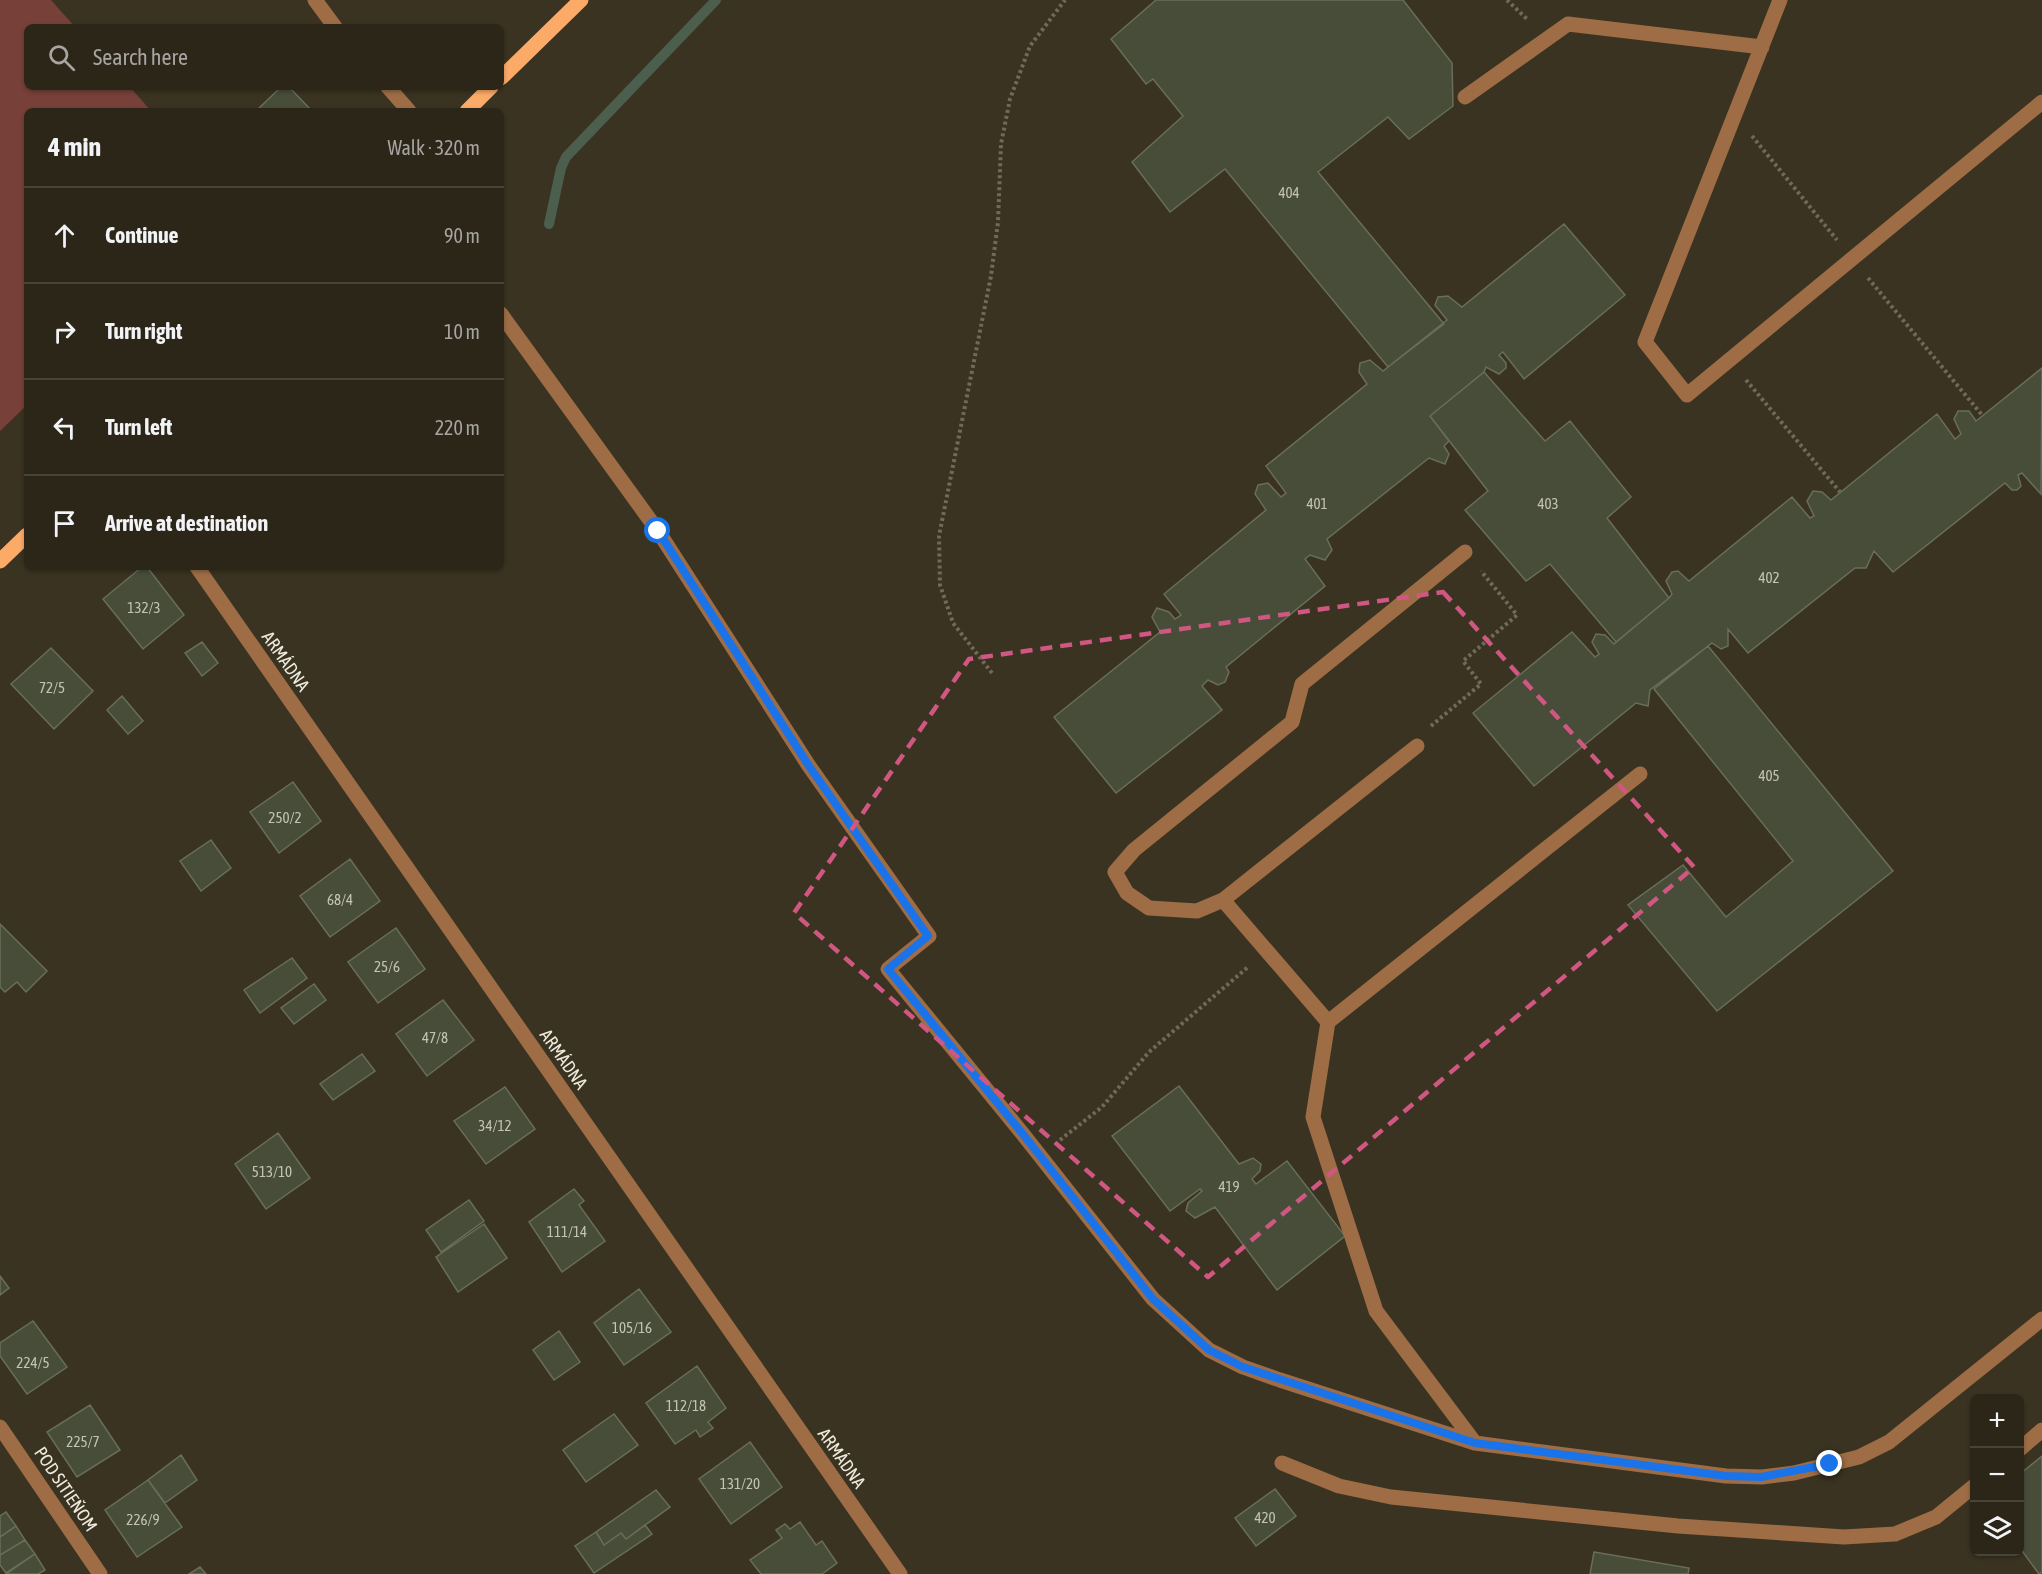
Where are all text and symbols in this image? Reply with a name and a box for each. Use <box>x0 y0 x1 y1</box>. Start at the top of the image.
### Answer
search box <box>24 24 504 90</box>
icon: search <box>45 41 78 74</box>
text: Search here <box>93 44 188 70</box>
text: 4 min <box>48 132 101 162</box>
text: Walk · 320 m <box>388 136 480 159</box>
house number: 404 <box>1278 184 1300 201</box>
icon: ahead <box>48 219 81 252</box>
text: Continue <box>105 222 179 248</box>
text: 90 m <box>444 224 480 247</box>
icon: right <box>48 315 81 348</box>
text: Turn right <box>105 318 182 344</box>
text: 10 m <box>444 320 480 343</box>
icon: left <box>48 411 81 444</box>
text: Turn left <box>105 414 172 440</box>
text: 220 m <box>435 416 480 439</box>
house number: 401 <box>1306 495 1328 512</box>
house number: 403 <box>1537 495 1559 512</box>
icon: arrive <box>48 507 81 540</box>
text: Arrive at destination <box>105 510 268 536</box>
route start <box>644 517 670 543</box>
house number: 402 <box>1758 569 1780 586</box>
house number: 132/3 <box>127 599 161 616</box>
street label: ARMÁDNA <box>258 627 314 695</box>
house number: 72/5 <box>39 679 65 696</box>
house number: 405 <box>1758 767 1780 784</box>
house number: 250/2 <box>268 809 302 826</box>
house number: 68/4 <box>327 891 353 908</box>
house number: 25/6 <box>374 958 400 975</box>
street label: ARMÁDNA <box>536 1025 592 1093</box>
house number: 47/8 <box>422 1029 448 1046</box>
house number: 34/12 <box>478 1117 512 1134</box>
house number: 513/10 <box>252 1163 292 1180</box>
house number: 419 <box>1218 1178 1240 1195</box>
house number: 111/14 <box>547 1223 587 1240</box>
house number: 105/16 <box>612 1319 652 1336</box>
house number: 224/5 <box>16 1354 50 1371</box>
map controls <box>1970 1394 2024 1556</box>
button: + <box>1970 1394 2024 1448</box>
house number: 112/18 <box>666 1397 706 1414</box>
street label: ARMÁDNA <box>814 1424 870 1492</box>
house number: 225/7 <box>66 1433 100 1450</box>
street label: POD SITIEŇOM <box>30 1443 102 1535</box>
button: − <box>1970 1448 2024 1502</box>
route end <box>1816 1450 1842 1476</box>
house number: 131/20 <box>720 1475 760 1492</box>
button: layers <box>1970 1502 2024 1556</box>
house number: 420 <box>1254 1509 1276 1526</box>
house number: 226/9 <box>126 1511 160 1528</box>

